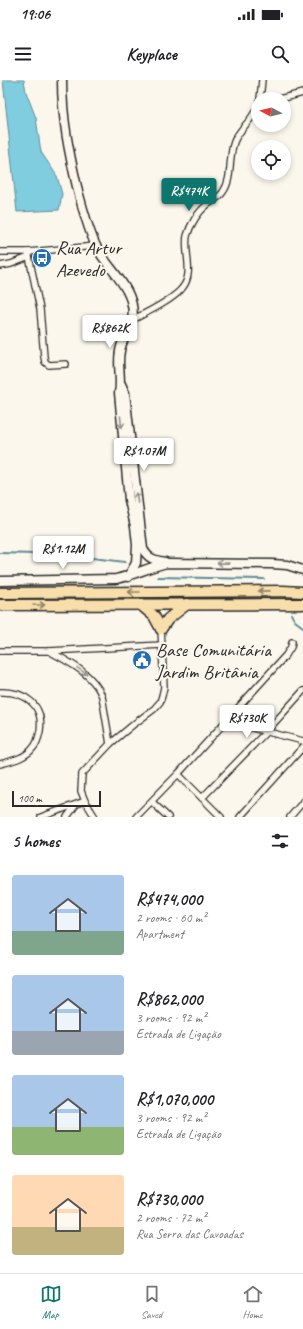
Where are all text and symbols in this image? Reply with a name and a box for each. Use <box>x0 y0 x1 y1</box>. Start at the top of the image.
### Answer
text: 19:06 <box>20 5 50 24</box>
icon: menu <box>12 43 34 65</box>
text: Keyplace <box>126 43 177 65</box>
icon: search <box>269 43 291 65</box>
north arrow <box>251 92 291 132</box>
map controls <box>251 92 291 180</box>
button: locate <box>251 140 291 180</box>
pin: R$474K <box>156 178 222 212</box>
text: R$474K <box>170 183 208 199</box>
place label: Rua Artur Azevedo <box>56 236 123 282</box>
bus stop icon: Rua Artur Azevedo <box>31 247 53 269</box>
pin: R$862K <box>77 315 143 349</box>
text: R$862K <box>91 320 129 336</box>
one-way arrow <box>118 415 125 428</box>
pin: R$1.07M <box>107 438 181 472</box>
text: R$1.07M <box>123 443 165 459</box>
one-way arrow <box>133 492 140 505</box>
pin: R$1.12M <box>26 536 100 570</box>
text: R$1.12M <box>42 541 84 557</box>
one-way arrow <box>217 560 230 567</box>
one-way arrow <box>258 587 271 595</box>
one-way arrow <box>128 588 141 596</box>
one-way arrow <box>32 601 45 609</box>
place label: Base Comunitária Jardim Britânia <box>155 638 272 684</box>
public building icon: Base Comunitária Jardim Britânia <box>131 649 153 671</box>
one-way arrow <box>76 667 87 676</box>
pin: R$730K <box>214 705 280 739</box>
text: R$730K <box>228 710 266 726</box>
scale bar <box>12 789 101 808</box>
text: 100 m <box>18 791 42 805</box>
icon: filters <box>269 830 291 852</box>
text: 5 homes <box>12 831 60 852</box>
text: R$474,000 <box>136 889 202 910</box>
icon: home <box>44 891 92 939</box>
text: 2 rooms · 60 m² <box>136 910 206 926</box>
text: Apartment <box>136 926 184 942</box>
text: R$862,000 <box>136 989 203 1010</box>
icon: home <box>44 991 92 1039</box>
text: 3 rooms · 92 m² <box>136 1010 206 1026</box>
text: Estrada de Ligação <box>136 1026 221 1042</box>
text: R$1,070,000 <box>136 1089 213 1110</box>
icon: home <box>44 1091 92 1139</box>
text: 3 rooms · 92 m² <box>136 1110 206 1126</box>
text: Estrada de Ligação <box>136 1126 221 1142</box>
text: R$730,000 <box>136 1189 202 1210</box>
icon: home <box>44 1191 92 1239</box>
text: 2 rooms · 72 m² <box>136 1210 206 1226</box>
text: Rua Serra das Cavoadas <box>136 1226 243 1242</box>
tab: Map <box>40 1283 62 1321</box>
tab: Saved <box>141 1283 163 1321</box>
tab: Home <box>242 1283 264 1321</box>

